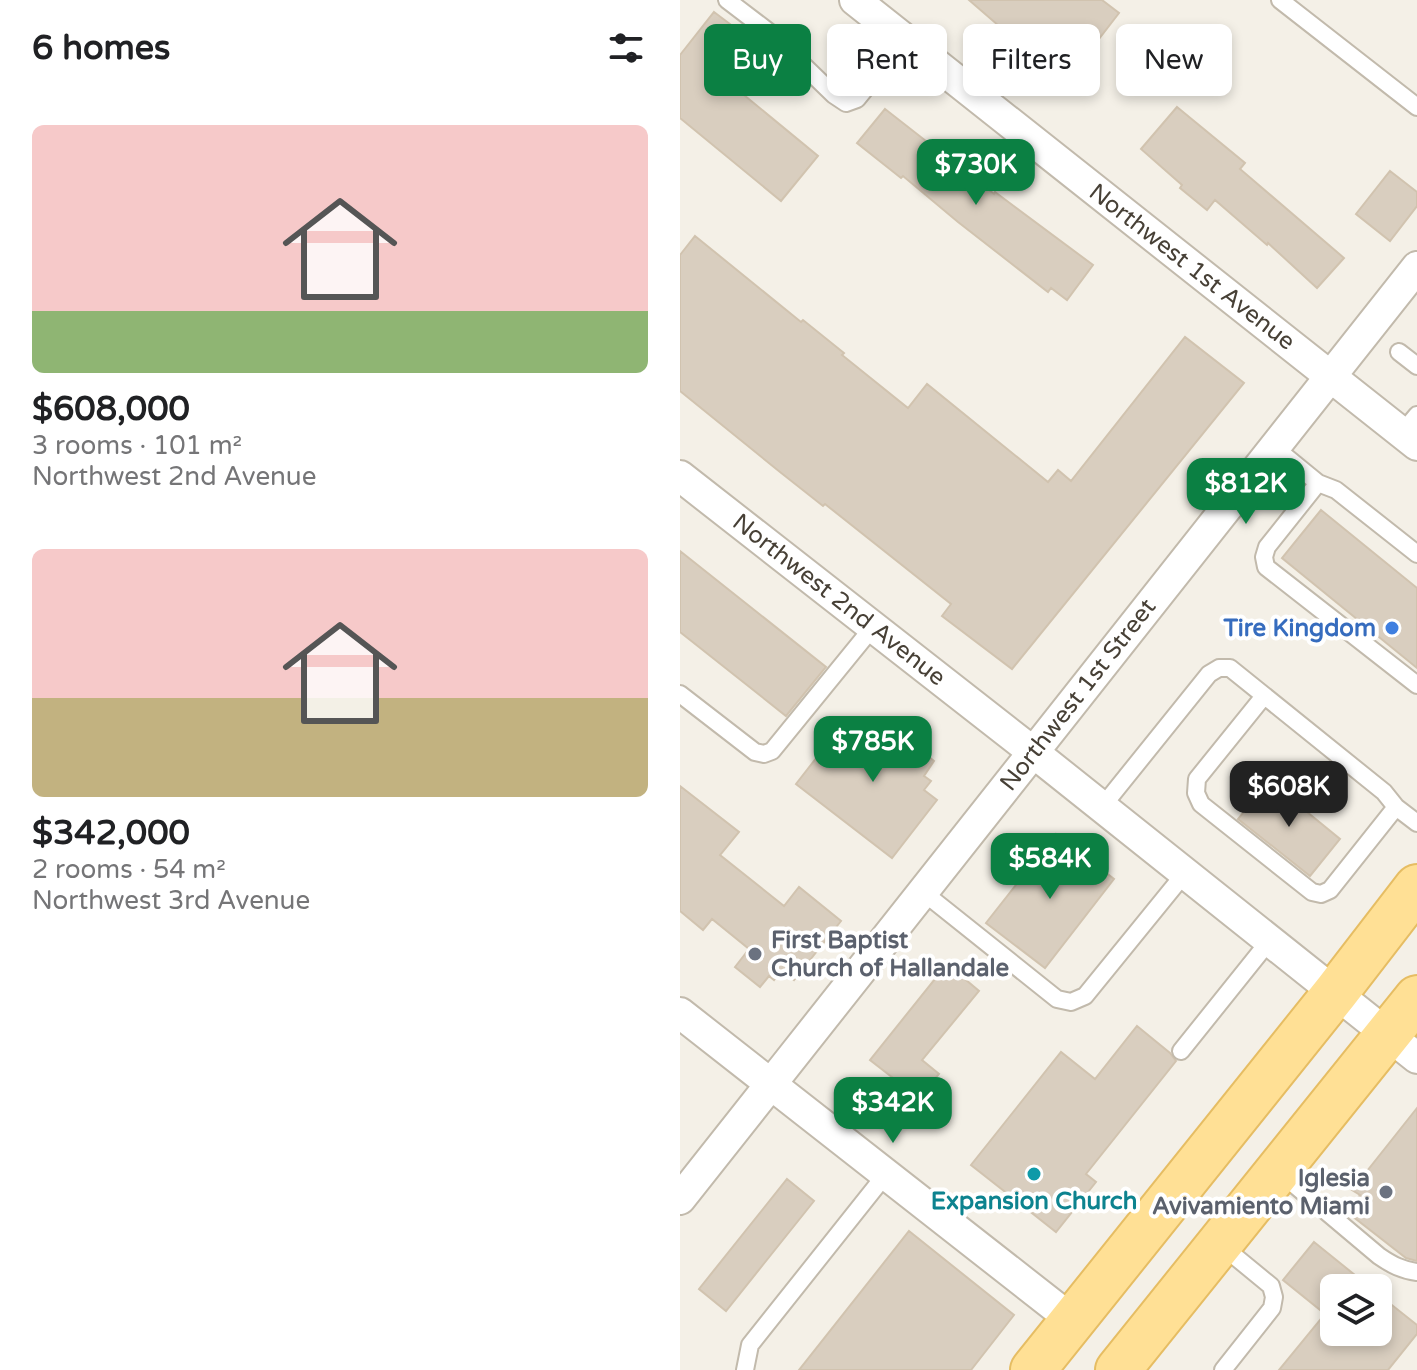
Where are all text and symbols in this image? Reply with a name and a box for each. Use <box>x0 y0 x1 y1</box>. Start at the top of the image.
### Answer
chip: Buy <box>704 24 811 96</box>
chip: Rent <box>827 24 947 96</box>
chip: Filters <box>963 24 1100 96</box>
chip: New <box>1116 24 1232 96</box>
icon: filters <box>604 26 648 70</box>
text: 6 homes <box>32 28 170 69</box>
pin: $730K <box>920 139 1032 207</box>
text: $730K <box>935 149 1017 180</box>
icon: home <box>268 177 412 321</box>
street label: Northwest 1st Avenue <box>1083 178 1301 356</box>
text: $608,000 <box>32 389 190 430</box>
text: 3 rooms · 101 m² <box>32 430 242 461</box>
pin: $812K <box>1190 458 1302 526</box>
text: Northwest 2nd Avenue <box>32 461 316 492</box>
text: $812K <box>1205 468 1287 499</box>
street label: Northwest 2nd Avenue <box>727 508 951 692</box>
street label: Northwest 1st Street <box>994 593 1162 797</box>
icon: home <box>268 601 412 745</box>
place label: Tire Kingdom <box>1222 614 1376 643</box>
marker: Tire Kingdom <box>1383 619 1401 637</box>
pin: $785K <box>817 716 929 784</box>
text: $785K <box>832 726 914 757</box>
pin: $608K <box>1233 761 1345 829</box>
text: $608K <box>1248 771 1330 802</box>
text: $342,000 <box>32 813 190 854</box>
pin: $584K <box>994 833 1106 901</box>
text: $584K <box>1009 843 1091 874</box>
text: 2 rooms · 54 m² <box>32 854 226 885</box>
text: Northwest 3rd Avenue <box>32 885 310 916</box>
place label: First Baptist Church of Hallandale <box>771 926 1009 983</box>
marker: First Baptist Church of Hallandale <box>746 945 764 963</box>
pin: $342K <box>837 1077 949 1145</box>
text: $342K <box>852 1087 934 1118</box>
place label: Iglesia Avivamiento Miami <box>1152 1164 1370 1221</box>
marker: Expansion Church <box>1025 1165 1043 1183</box>
marker: Iglesia Avivamiento Miami <box>1377 1183 1395 1201</box>
place label: Expansion Church <box>931 1187 1137 1216</box>
map controls <box>1320 1274 1392 1346</box>
button: layers <box>1320 1274 1392 1346</box>

